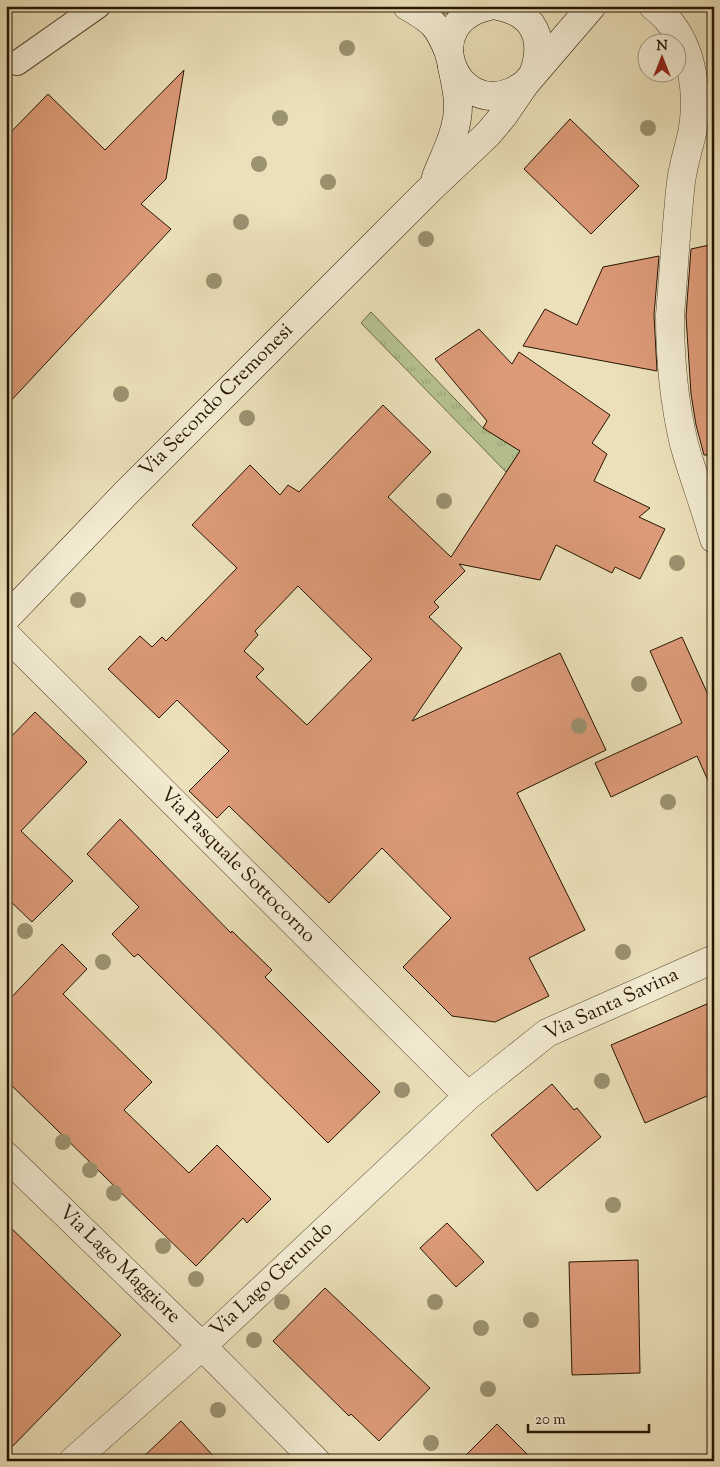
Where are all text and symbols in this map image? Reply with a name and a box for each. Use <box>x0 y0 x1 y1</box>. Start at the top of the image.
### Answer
north arrow <box>638 32 688 82</box>
text: N <box>656 37 668 57</box>
street label: Via Secondo Cremonesi <box>133 317 301 485</box>
street label: Via Pasquale Sottocorno <box>152 781 322 951</box>
street label: Via Santa Savina <box>540 961 684 1049</box>
street label: Via Lago Maggiore <box>51 1199 187 1331</box>
street label: Via Lago Gerundo <box>204 1215 340 1345</box>
scale bar <box>528 1402 649 1434</box>
text: 20 m <box>535 1410 566 1431</box>

